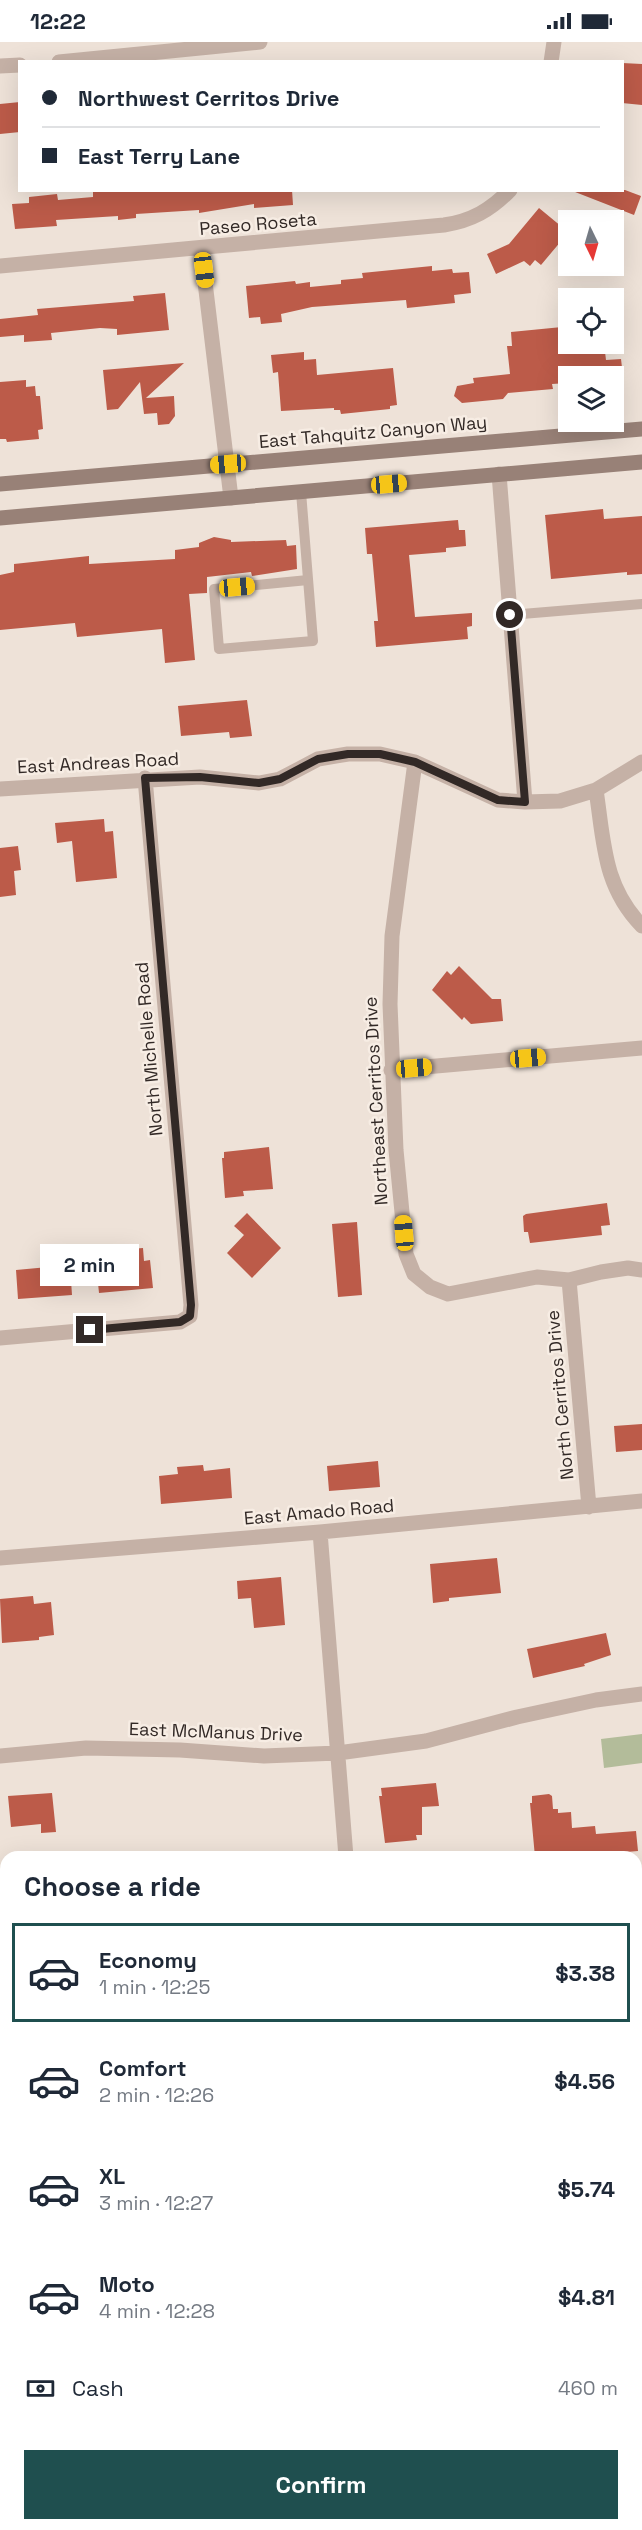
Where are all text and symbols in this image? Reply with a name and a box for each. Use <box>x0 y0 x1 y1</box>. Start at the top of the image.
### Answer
text: 12:22 <box>30 7 86 35</box>
text: Northwest Cerritos Drive <box>78 84 339 112</box>
text: East Terry Lane <box>78 142 240 170</box>
street label: Paseo Roseta <box>198 207 318 240</box>
north arrow <box>558 210 624 276</box>
map controls <box>558 210 624 432</box>
car <box>193 251 215 289</box>
button: locate <box>558 288 624 354</box>
button: layers <box>558 366 624 432</box>
street label: East Tahquitz Canyon Way <box>258 410 488 453</box>
car <box>209 454 247 474</box>
car <box>370 473 408 495</box>
car <box>218 576 256 598</box>
route start <box>496 601 523 628</box>
street label: East Andreas Road <box>16 747 179 778</box>
street label: North Michelle Road <box>129 961 168 1137</box>
street label: Northeast Cerritos Drive <box>359 996 392 1206</box>
car <box>509 1047 547 1069</box>
car <box>395 1057 433 1079</box>
car <box>393 1214 415 1252</box>
callout: 2 min <box>40 1243 140 1285</box>
text: 2 min <box>64 1252 115 1278</box>
street label: North Cerritos Drive <box>541 1309 578 1481</box>
route end <box>76 1316 103 1343</box>
street label: East Amado Road <box>243 1493 395 1530</box>
street label: East McManus Drive <box>129 1717 303 1746</box>
text: Choose a ride <box>24 1869 201 1904</box>
icon: car <box>27 1946 81 2000</box>
text: Economy <box>99 1946 197 1974</box>
text: $3.38 <box>555 1959 615 1987</box>
text: 1 min · 12:25 <box>99 1974 210 2000</box>
icon: car <box>27 2054 81 2108</box>
text: Comfort <box>99 2054 187 2082</box>
text: $4.56 <box>554 2067 615 2095</box>
text: 2 min · 12:26 <box>99 2082 214 2108</box>
icon: car <box>27 2162 81 2216</box>
text: XL <box>99 2162 125 2190</box>
text: $5.74 <box>557 2175 615 2203</box>
text: 3 min · 12:27 <box>99 2190 213 2216</box>
icon: car <box>27 2270 81 2324</box>
text: Moto <box>99 2270 155 2298</box>
text: $4.81 <box>558 2283 615 2311</box>
text: 4 min · 12:28 <box>99 2298 215 2324</box>
icon: cash <box>24 2372 57 2405</box>
text: Cash <box>72 2374 124 2402</box>
text: 460 m <box>558 2375 618 2401</box>
button: Confirm <box>24 2450 618 2519</box>

